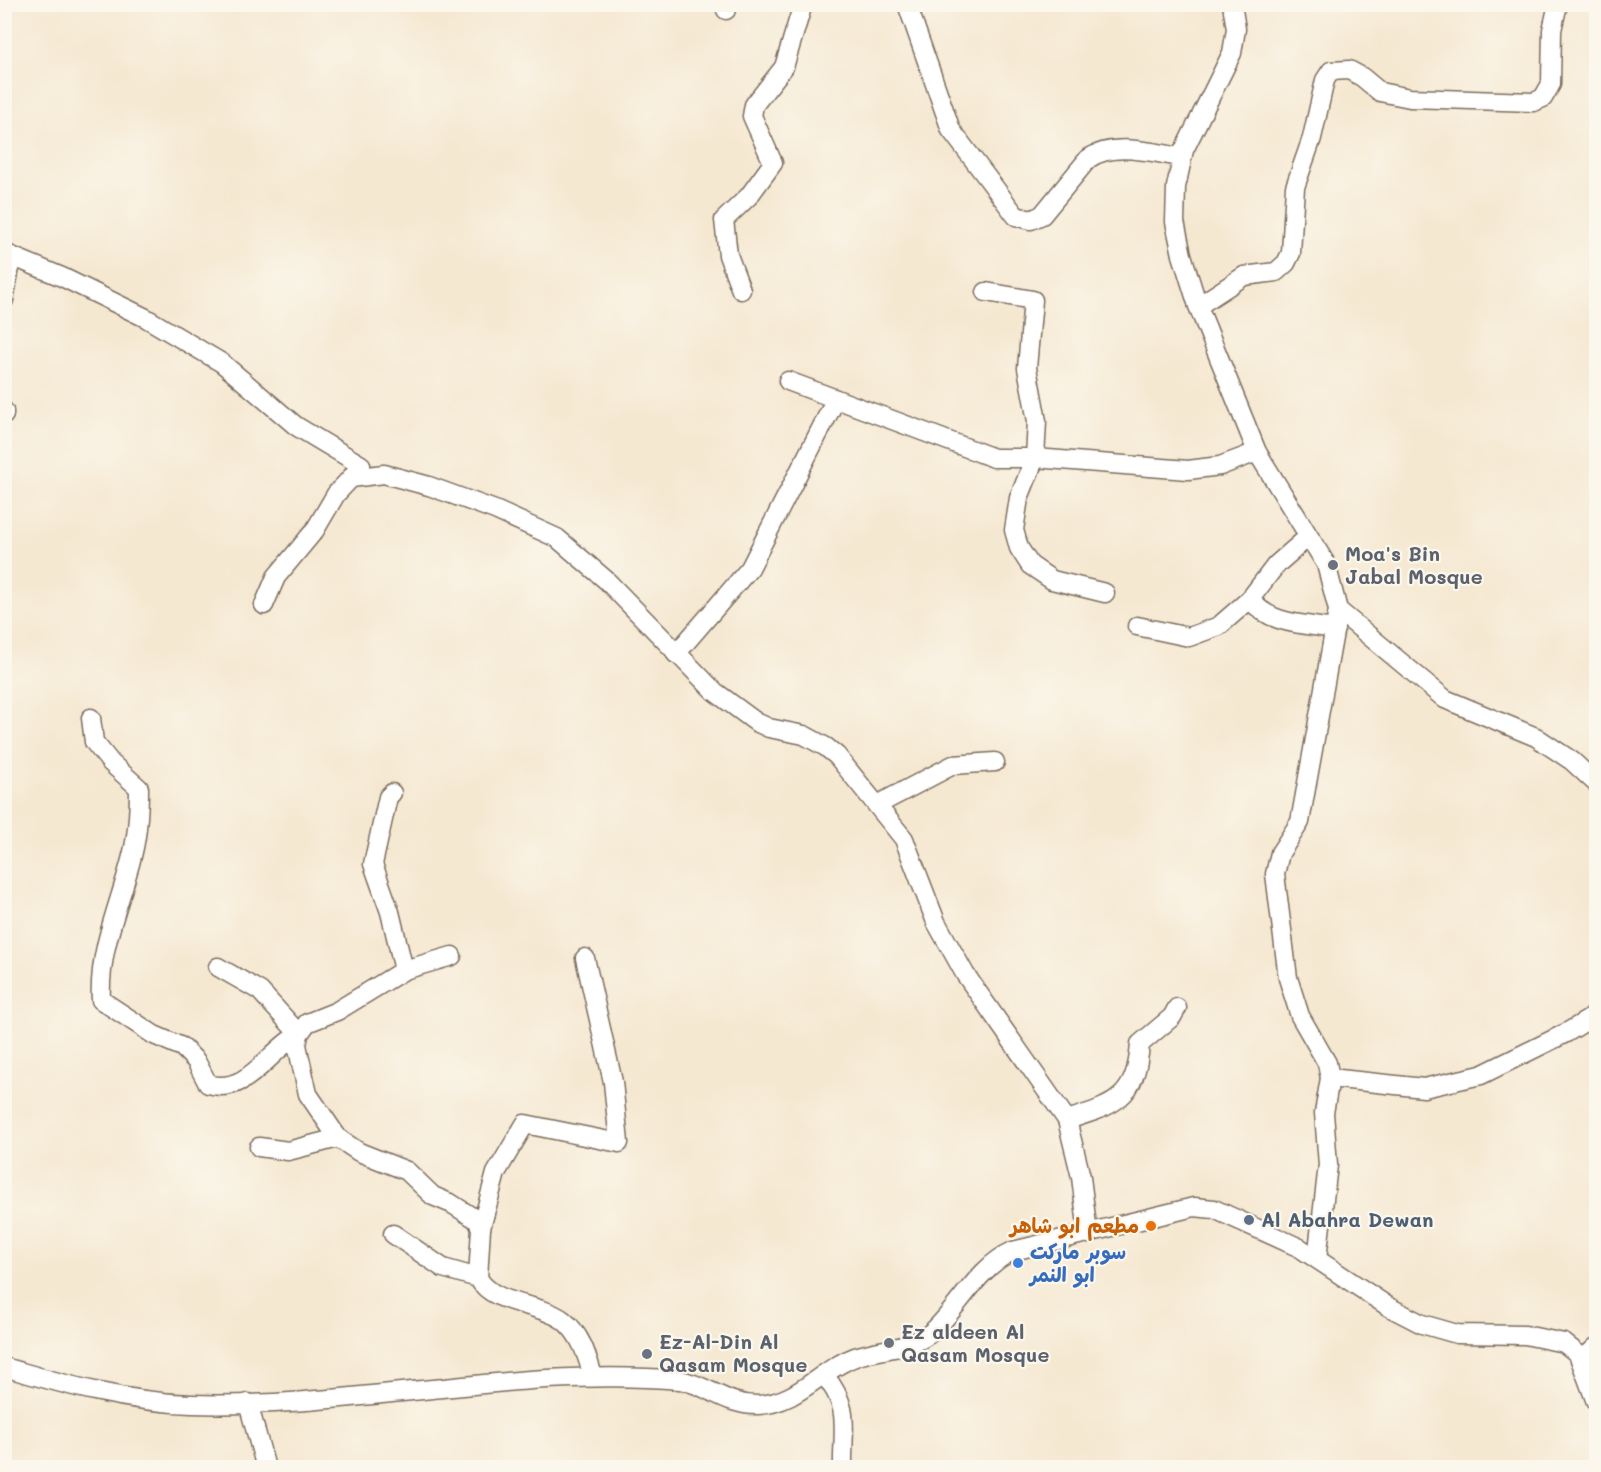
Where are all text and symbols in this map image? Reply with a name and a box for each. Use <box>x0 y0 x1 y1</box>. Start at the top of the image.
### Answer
place label: Moa's Bin Jabal Mosque <box>1345 540 1483 589</box>
marker: Moa's Bin Jabal Mosque <box>1326 558 1340 572</box>
place label: Al Abahra Dewan <box>1261 1206 1433 1232</box>
place label: مطعم ابو شاهر <box>1008 1212 1139 1241</box>
marker: Al Abahra Dewan <box>1242 1213 1256 1227</box>
marker: مطعم ابو شاهر <box>1144 1219 1158 1233</box>
place label: سوبر ماركت ابو النمر <box>1028 1238 1126 1288</box>
marker: سوبر ماركت ابو النمر <box>1011 1256 1025 1270</box>
place label: Ez aldeen Al Qasam Mosque <box>901 1318 1050 1367</box>
place label: Ez-Al-Din Al Qasam Mosque <box>659 1328 808 1377</box>
marker: Ez aldeen Al Qasam Mosque <box>882 1336 896 1350</box>
marker: Ez-Al-Din Al Qasam Mosque <box>640 1347 654 1361</box>

